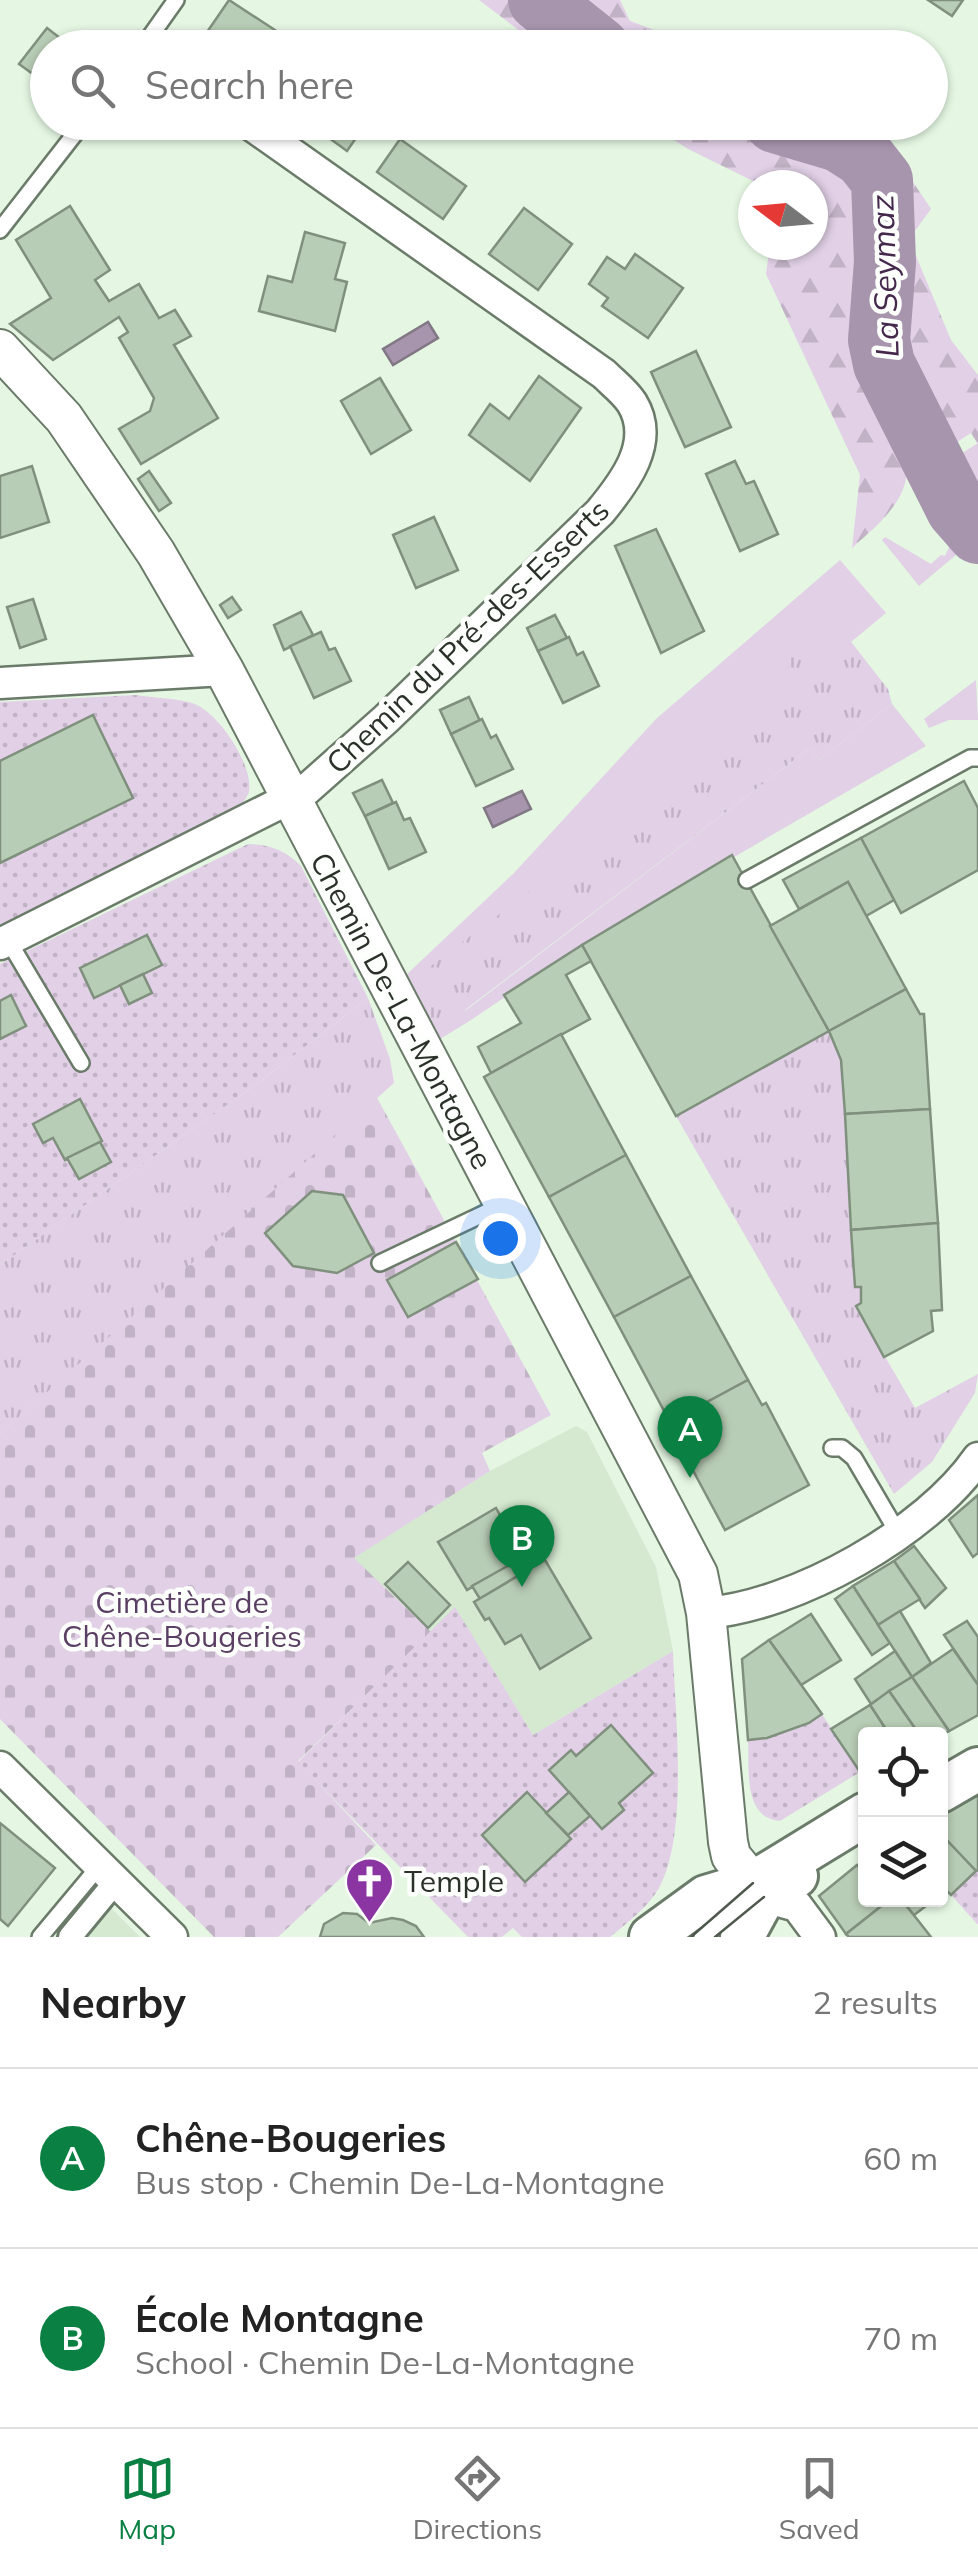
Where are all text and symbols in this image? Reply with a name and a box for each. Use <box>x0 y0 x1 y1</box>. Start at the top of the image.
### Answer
search box <box>30 30 948 140</box>
icon: search <box>65 58 120 113</box>
text: Search here <box>145 61 354 109</box>
north arrow <box>738 170 828 260</box>
water label: La Seymaz <box>861 193 907 358</box>
street label: Chemin du Pré-des-Esserts <box>318 491 617 782</box>
street label: Chemin De-La-Montagne <box>302 846 502 1175</box>
your location <box>475 1213 526 1264</box>
pin: A <box>658 1396 722 1478</box>
pin: B <box>490 1504 554 1587</box>
park label: Cimetière de Chêne-Bougeries <box>62 1583 302 1655</box>
map controls <box>858 1727 948 1907</box>
button: locate <box>858 1727 948 1817</box>
button: layers <box>858 1817 948 1907</box>
church icon: Temple <box>343 1856 395 1924</box>
place label: Temple <box>404 1862 504 1900</box>
text: Nearby <box>40 1976 186 2029</box>
text: 2 results <box>813 1982 938 2022</box>
text: Chêne-Bougeries <box>135 2114 446 2162</box>
text: A <box>60 2138 85 2178</box>
text: 60 m <box>863 2138 938 2178</box>
text: Bus stop · Chemin De-La-Montagne <box>135 2162 665 2202</box>
text: École Montagne <box>135 2294 424 2342</box>
text: B <box>61 2318 84 2358</box>
text: 70 m <box>863 2318 938 2358</box>
text: School · Chemin De-La-Montagne <box>135 2342 635 2382</box>
tab: Map <box>118 2451 176 2546</box>
tab: Directions <box>413 2451 542 2546</box>
tab: Saved <box>779 2451 860 2546</box>

